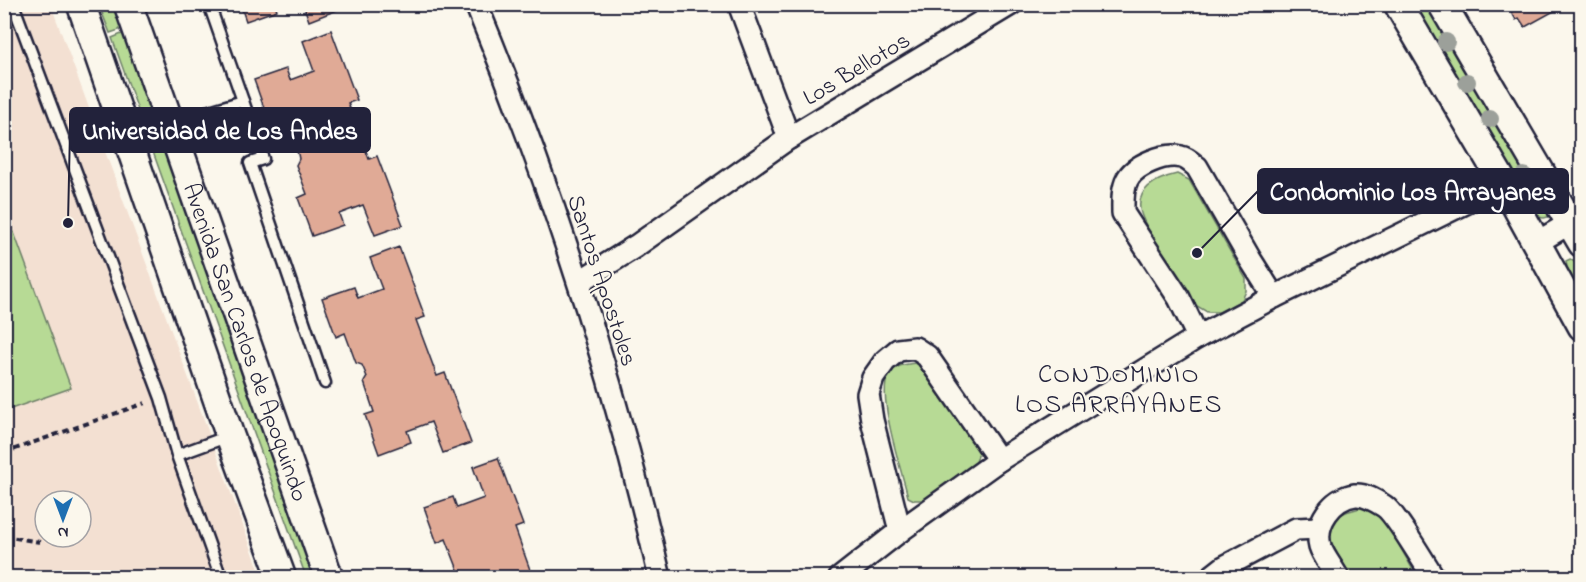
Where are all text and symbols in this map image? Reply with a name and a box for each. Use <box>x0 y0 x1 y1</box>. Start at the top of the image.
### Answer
street label: Los Bellotos <box>797 24 918 116</box>
callout: Universidad de Los Andes <box>70 108 370 152</box>
text: Universidad de Los Andes <box>82 114 358 152</box>
callout: Condominio Los Arrayanes <box>1258 169 1568 213</box>
text: Condominio Los Arrayanes <box>1270 175 1556 213</box>
street label: Avenida San Carlos de Apoquindo <box>172 179 316 507</box>
street label: Santos Apostoles <box>556 191 645 371</box>
district label: CONDOMINIO LOS ARRAYANES <box>1015 357 1223 425</box>
north arrow <box>33 489 93 549</box>
text: N <box>57 520 68 544</box>

